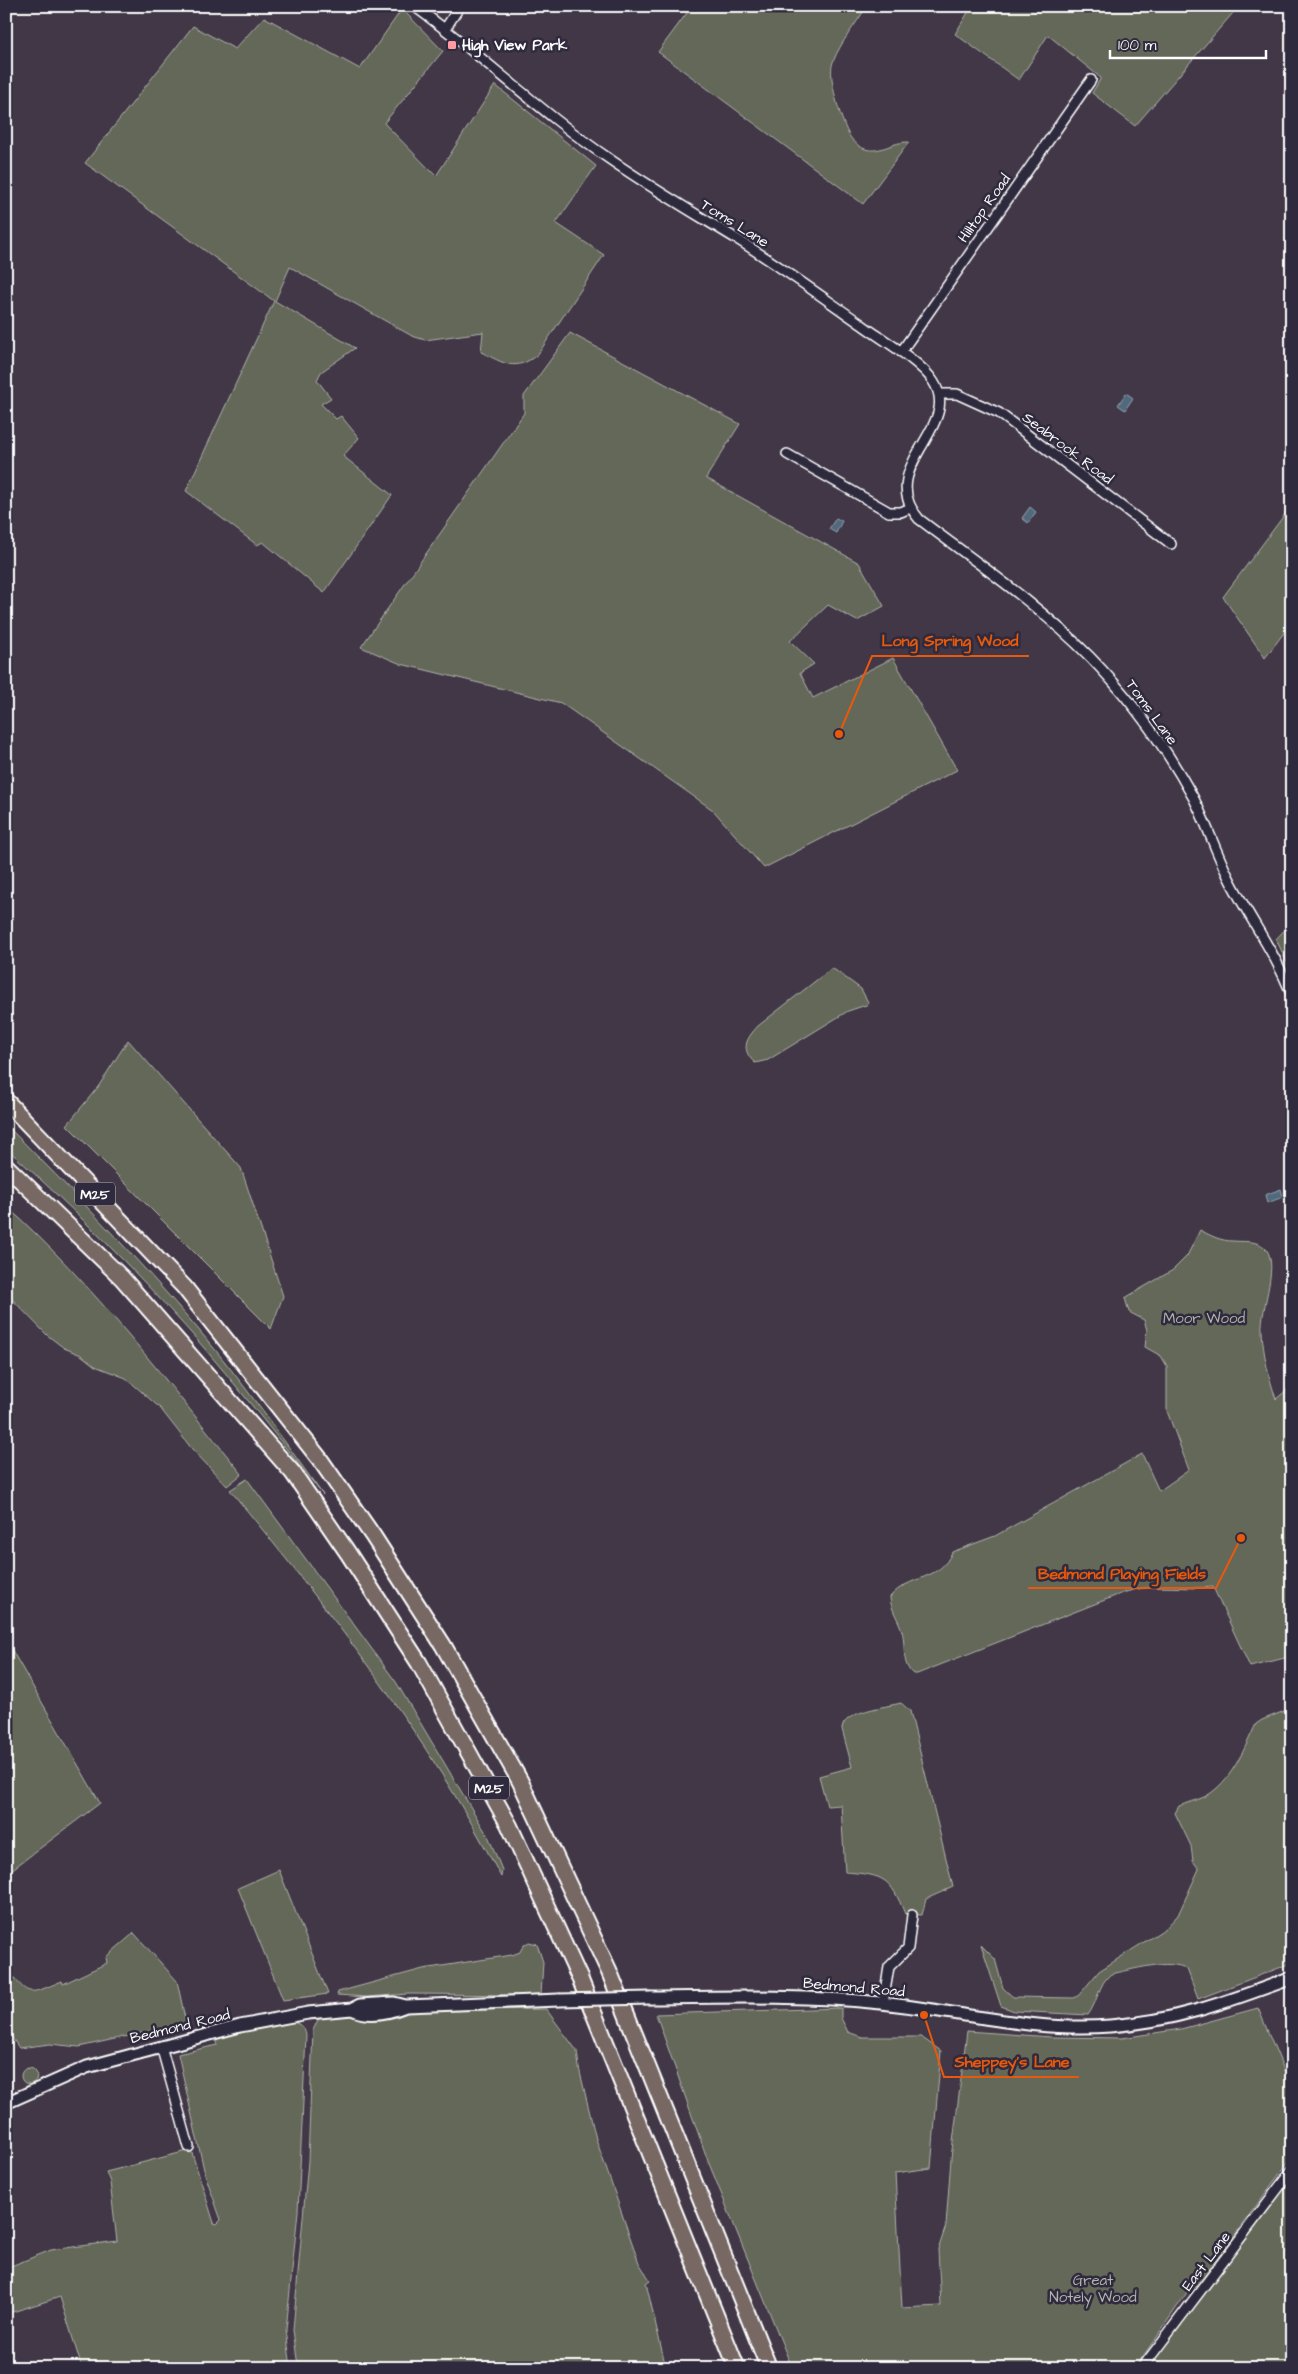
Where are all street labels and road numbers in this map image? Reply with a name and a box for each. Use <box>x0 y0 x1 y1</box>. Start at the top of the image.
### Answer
street label: Hilltop Road <box>953 170 1016 247</box>
street label: Toms Lane <box>697 194 773 253</box>
street label: Seabrook Road <box>1018 407 1118 490</box>
street label: Toms Lane <box>1121 675 1183 749</box>
road number: M25 <box>75 1182 115 1206</box>
road number: M25 <box>469 1776 509 1800</box>
street label: Bedmond Road <box>802 1973 906 2002</box>
street label: Bedmond Road <box>128 2004 233 2049</box>
street label: East Lane <box>1177 2227 1236 2295</box>

